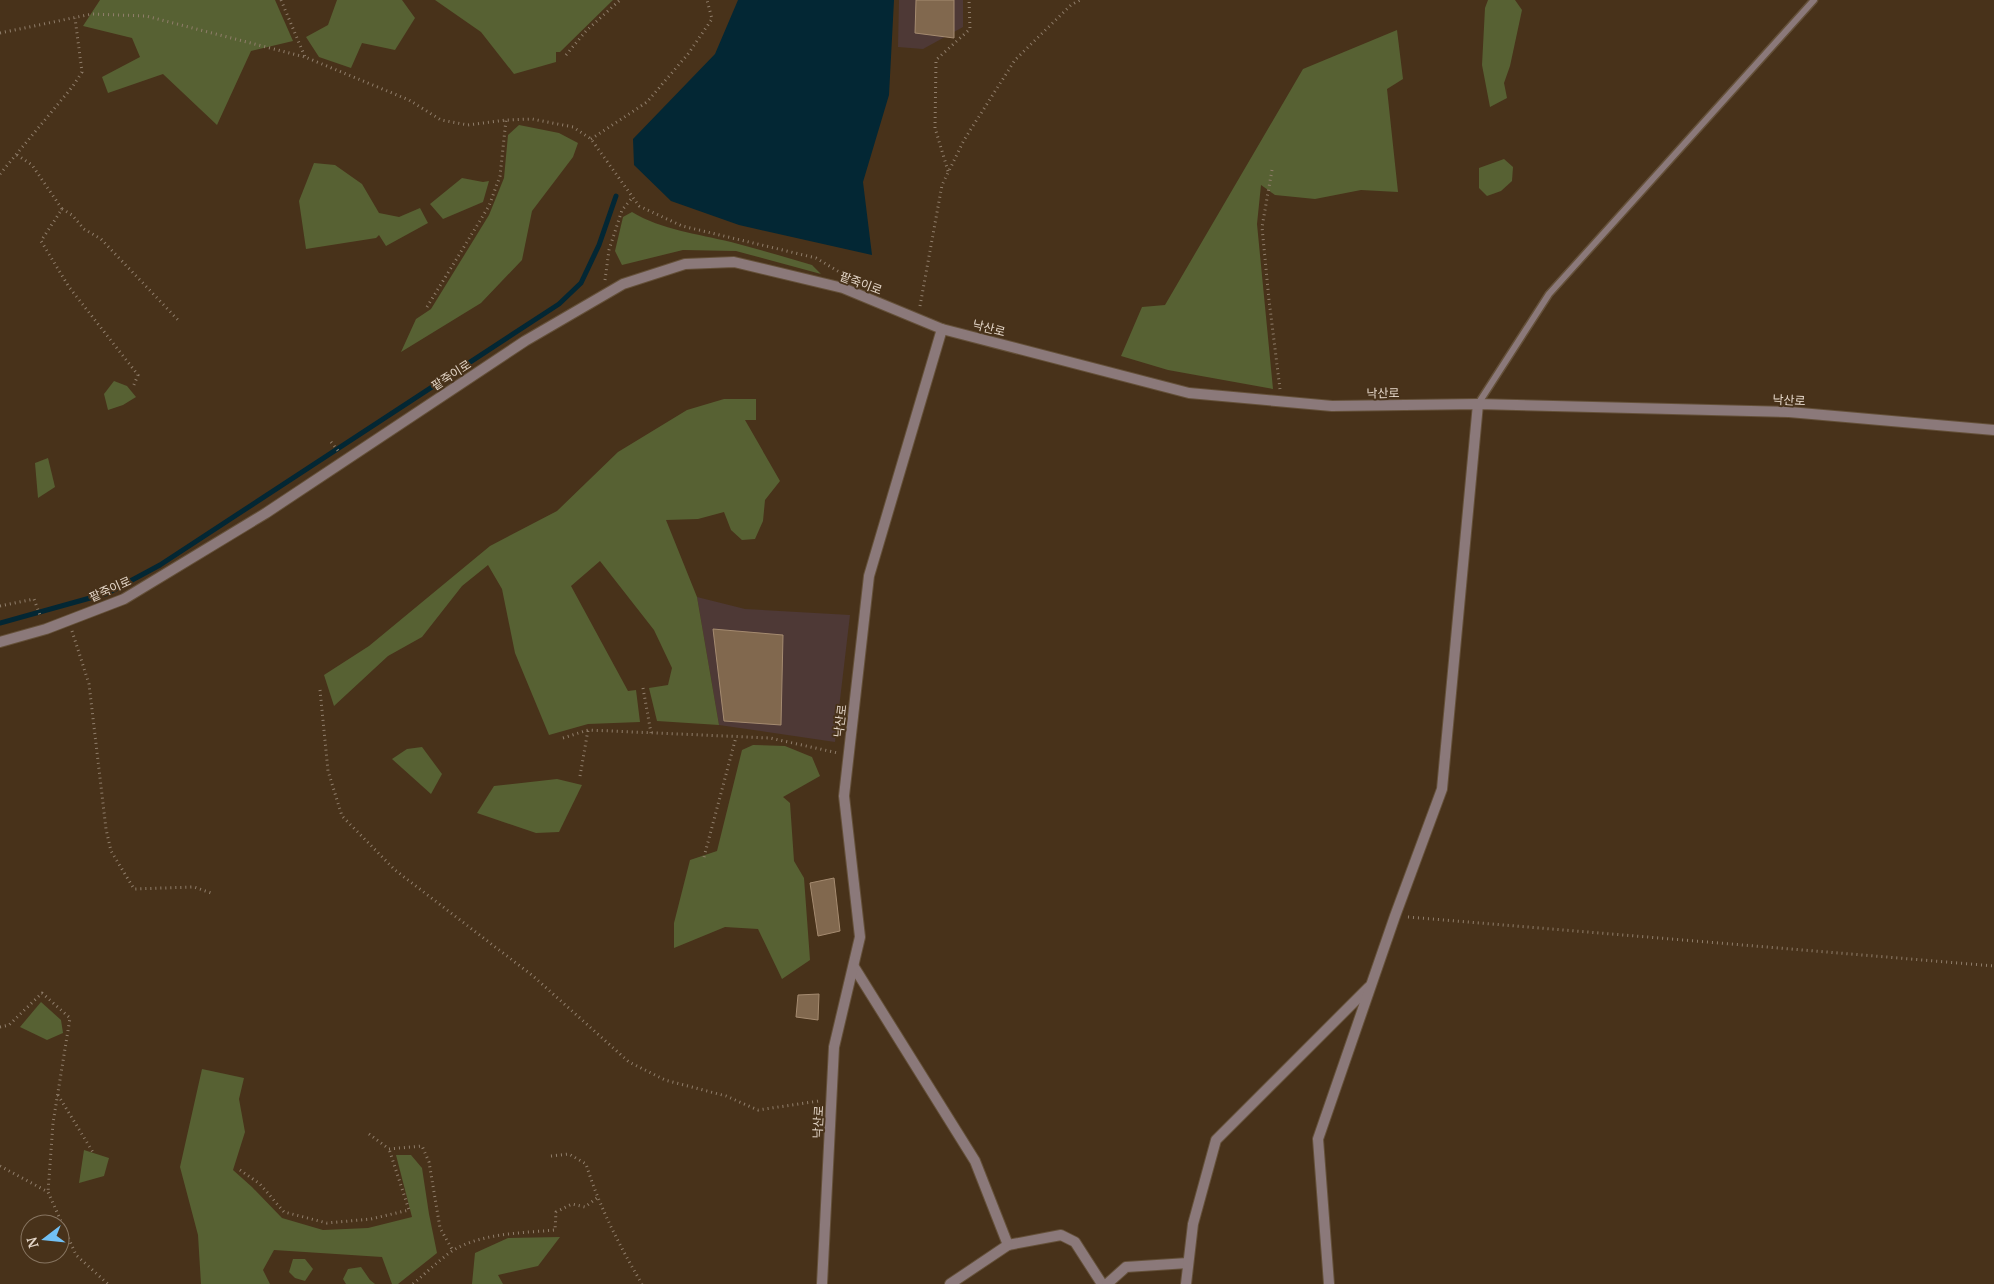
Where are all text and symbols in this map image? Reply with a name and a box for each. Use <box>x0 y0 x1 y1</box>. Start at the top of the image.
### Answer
street label: 팥죽이로 <box>838 268 884 298</box>
street label: 낙산로 <box>971 317 1007 339</box>
street label: 팥죽이로 <box>428 357 474 393</box>
street label: 낙산로 <box>1366 385 1400 401</box>
street label: 낙산로 <box>1772 392 1806 408</box>
street label: 팥죽이로 <box>87 573 133 605</box>
street label: 낙산로 <box>831 704 849 738</box>
street label: 낙산로 <box>810 1105 826 1139</box>
north arrow <box>20 1214 70 1264</box>
text: N <box>21 1235 43 1250</box>

